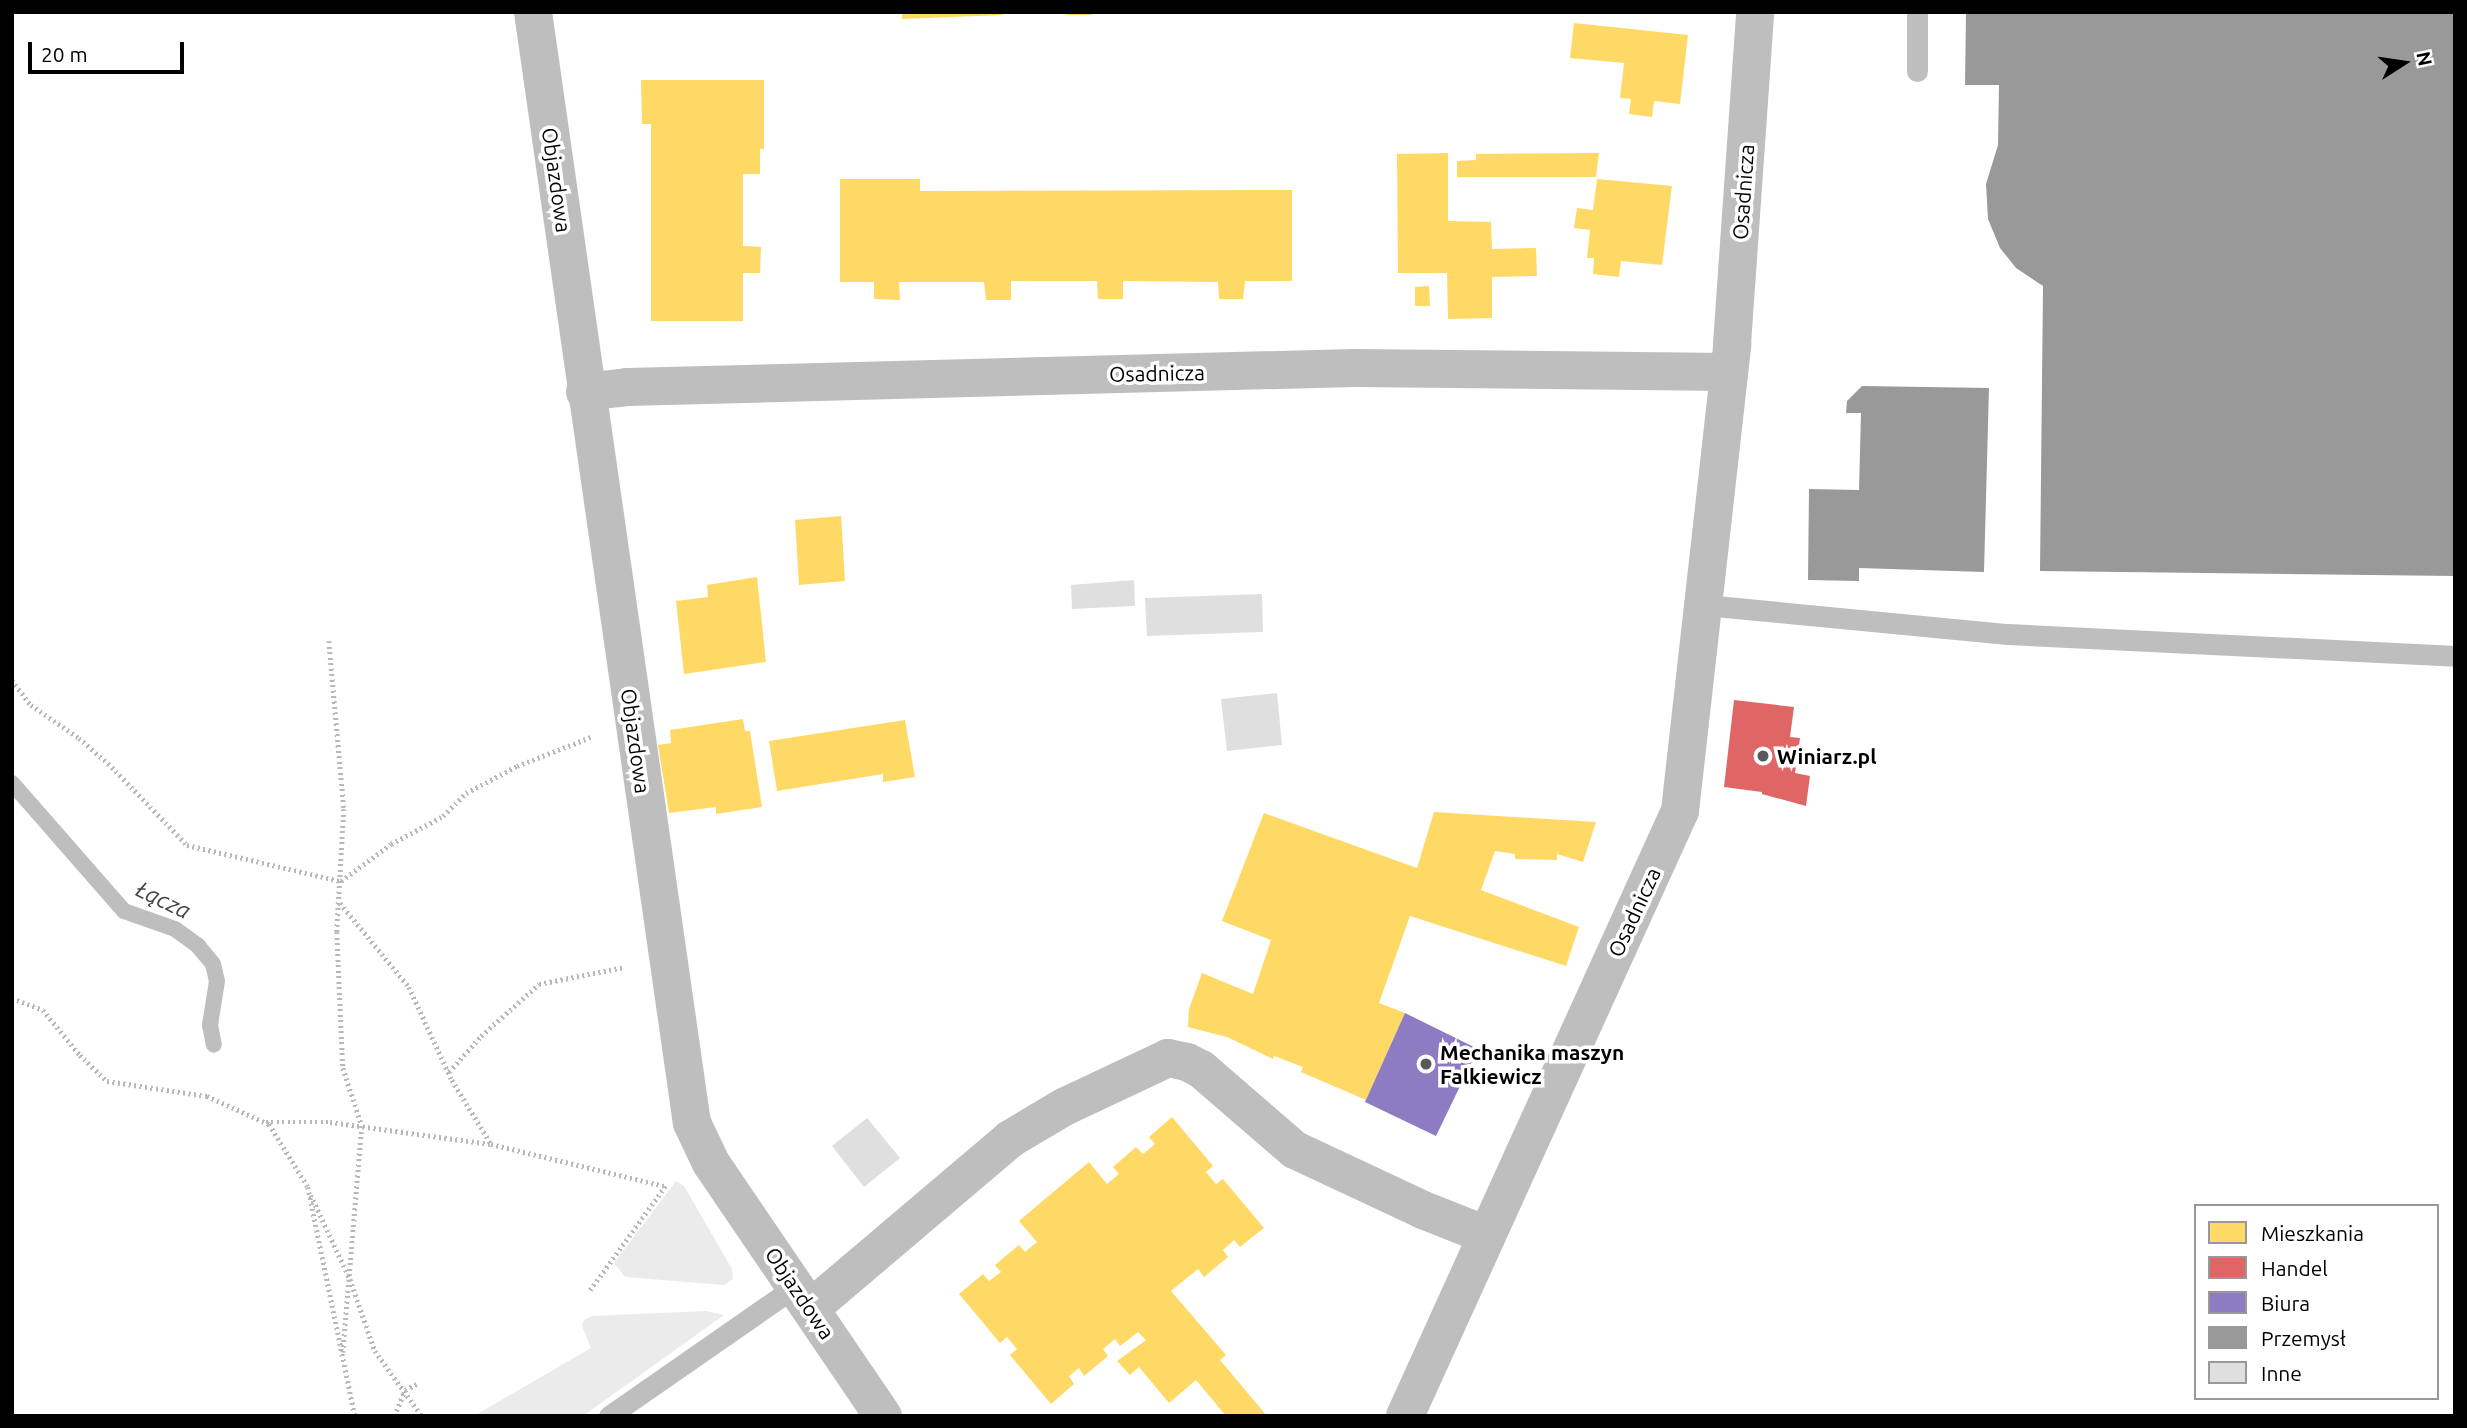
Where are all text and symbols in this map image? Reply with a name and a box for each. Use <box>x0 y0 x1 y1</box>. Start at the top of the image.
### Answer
scale bar <box>32 28 187 72</box>
north arrow <box>2369 28 2439 98</box>
text: 20 m <box>41 42 88 66</box>
text: N <box>2412 49 2437 68</box>
street label: Objazdowa <box>537 126 577 234</box>
street label: Osadnicza <box>1727 143 1759 241</box>
street label: Osadnicza <box>1109 360 1205 386</box>
street label: Objazdowa <box>616 687 656 795</box>
place label: Winiarz.pl <box>1777 743 1877 769</box>
marker: Winiarz.pl <box>1755 748 1771 764</box>
street label: Osadnicza <box>1602 863 1666 961</box>
water label: Łącza <box>131 875 195 925</box>
place label: Mechanika maszyn Falkiewicz <box>1440 1039 1624 1089</box>
marker: Mechanika maszyn Falkiewicz <box>1418 1056 1434 1072</box>
legend <box>2194 1204 2439 1400</box>
text: Mieszkania <box>2261 1221 2364 1245</box>
street label: Objazdowa <box>760 1242 840 1344</box>
text: Handel <box>2261 1256 2328 1280</box>
text: Biura <box>2261 1291 2310 1315</box>
text: Przemysł <box>2261 1326 2346 1350</box>
text: Inne <box>2261 1361 2302 1385</box>

